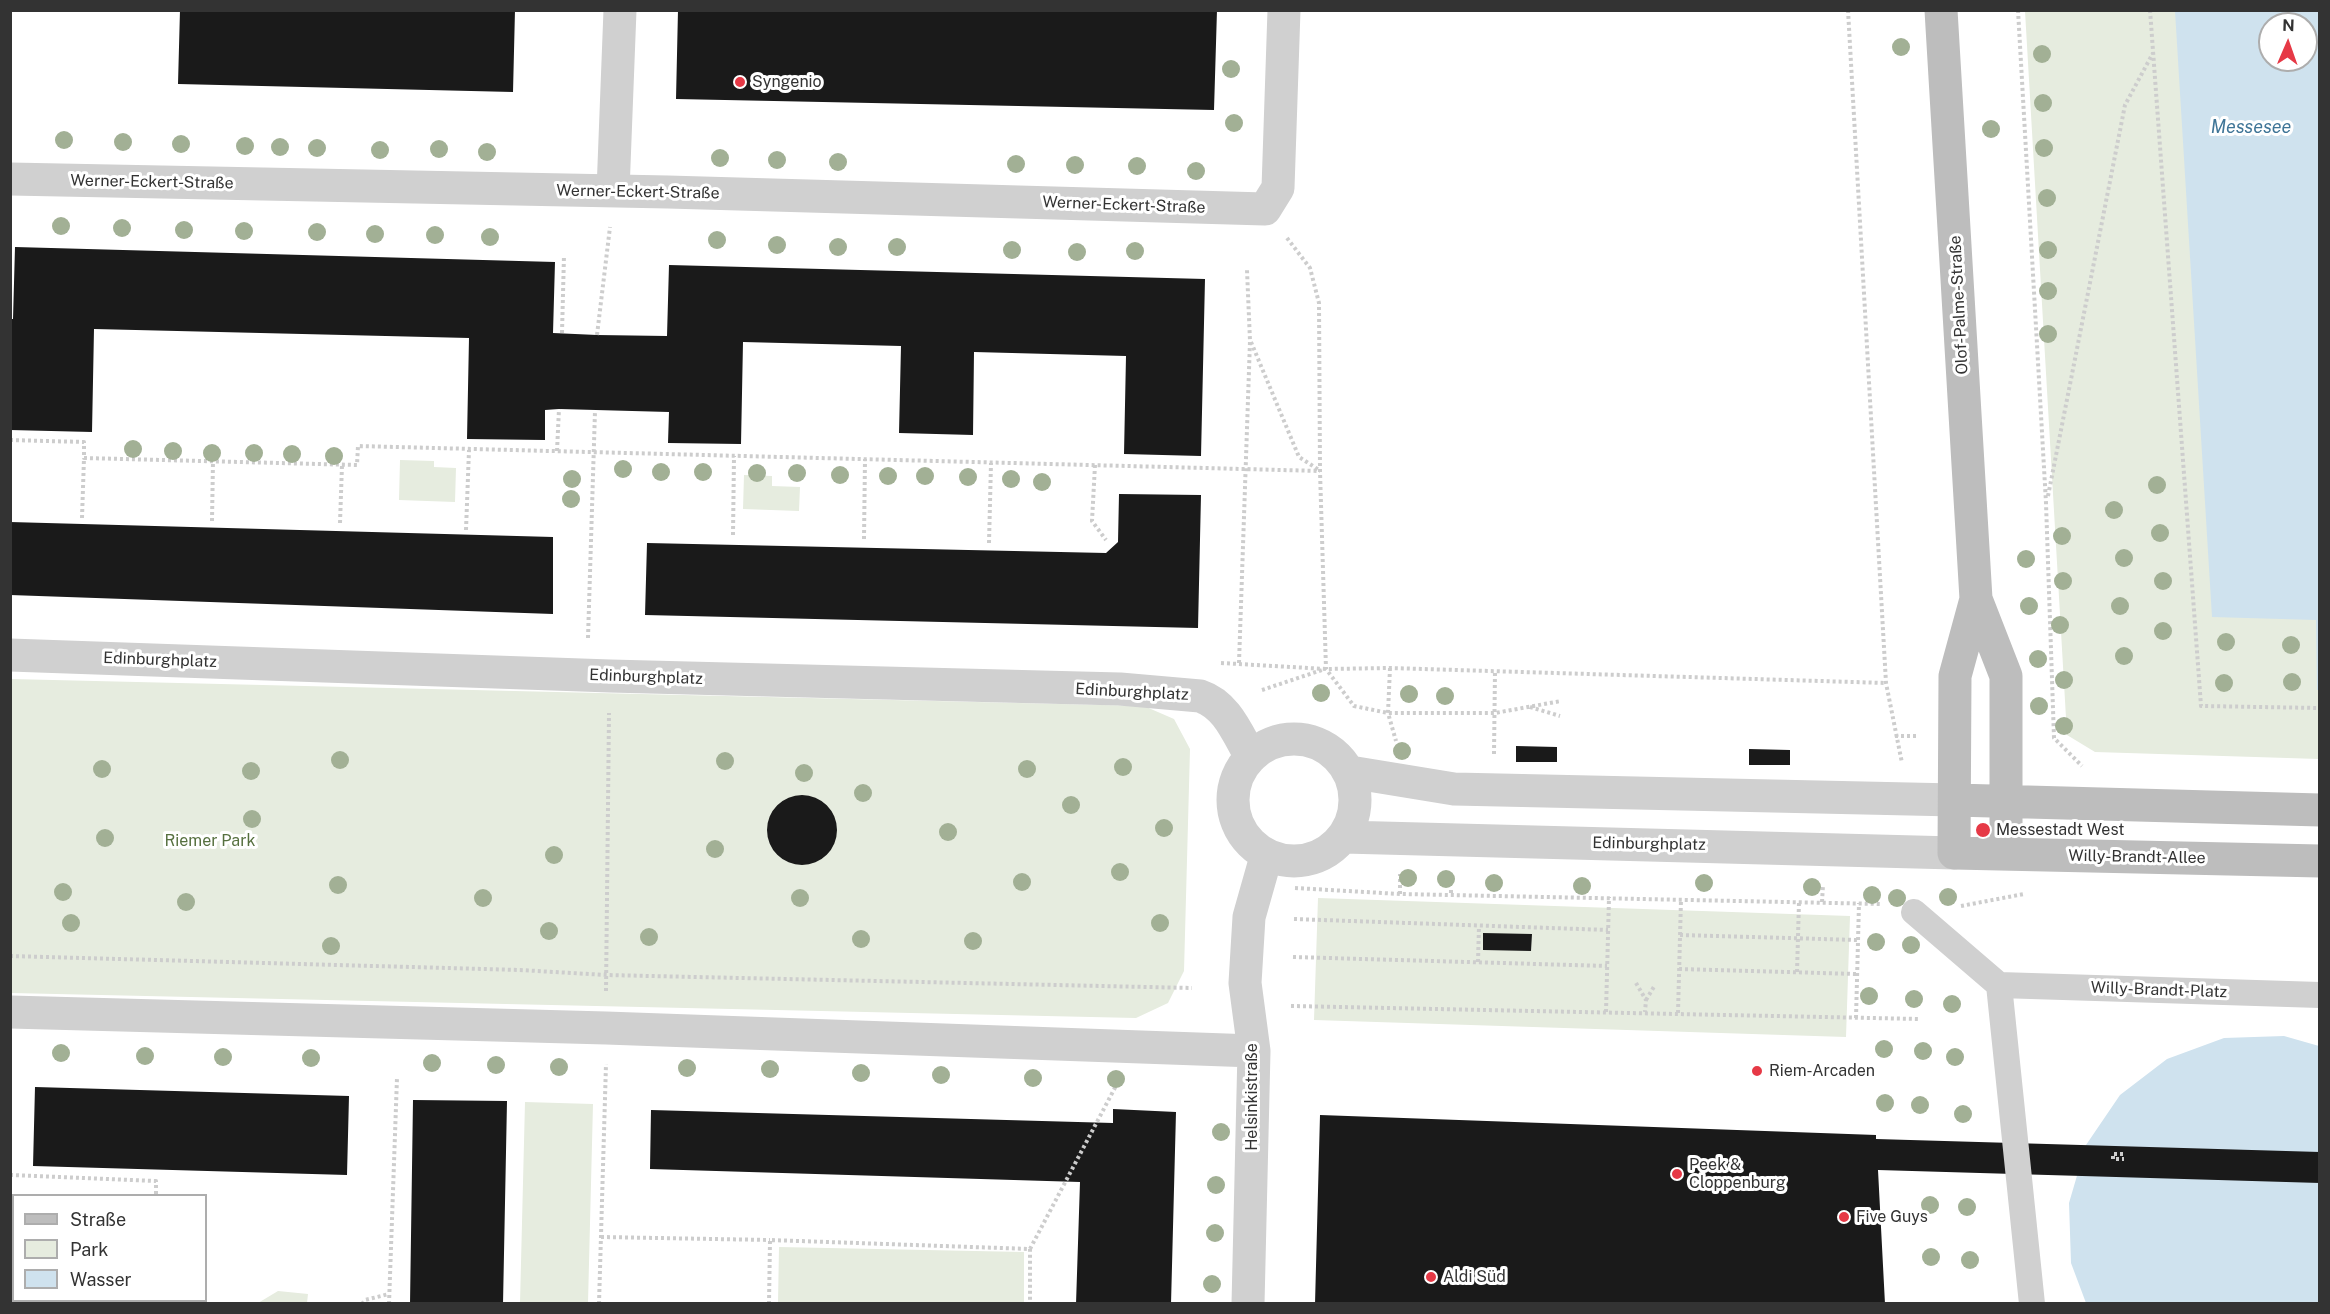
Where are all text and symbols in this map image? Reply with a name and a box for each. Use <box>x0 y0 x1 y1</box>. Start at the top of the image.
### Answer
north arrow <box>2258 12 2318 72</box>
text: N <box>2282 16 2295 35</box>
place label: Syngenio <box>752 72 822 92</box>
marker: Syngenio <box>733 75 747 89</box>
water label: Messesee <box>2211 116 2291 138</box>
street label: Werner-Eckert-Straße <box>70 171 234 193</box>
street label: Werner-Eckert-Straße <box>556 181 720 203</box>
street label: Werner-Eckert-Straße <box>1042 193 1206 217</box>
street label: Olof-Palme-Straße <box>1946 235 1972 375</box>
street label: Edinburghplatz <box>103 648 217 672</box>
street label: Edinburghplatz <box>589 665 703 689</box>
street label: Edinburghplatz <box>1075 679 1189 705</box>
place label: Messestadt West <box>1996 820 2125 840</box>
marker: Messestadt West <box>1974 821 1992 839</box>
park label: Riemer Park <box>165 831 255 851</box>
street label: Edinburghplatz <box>1592 833 1706 855</box>
street label: Willy-Brandt-Allee <box>2068 846 2206 868</box>
street label: Willy-Brandt-Platz <box>2090 978 2228 1002</box>
street label: Helsinkistraße <box>1242 1043 1262 1151</box>
place label: Riem-Arcaden <box>1769 1061 1875 1081</box>
marker: Riem-Arcaden <box>1750 1064 1764 1078</box>
place label: Peek & Cloppenburg <box>1689 1155 1786 1193</box>
marker: Peek & Cloppenburg <box>1670 1167 1684 1181</box>
legend <box>12 1194 207 1302</box>
place label: Five Guys <box>1856 1207 1928 1227</box>
text: Straße <box>70 1209 126 1230</box>
marker: Five Guys <box>1837 1210 1851 1224</box>
text: Park <box>70 1239 108 1260</box>
place label: Aldi Süd <box>1443 1267 1506 1287</box>
text: Wasser <box>70 1269 132 1290</box>
marker: Aldi Süd <box>1424 1270 1438 1284</box>

